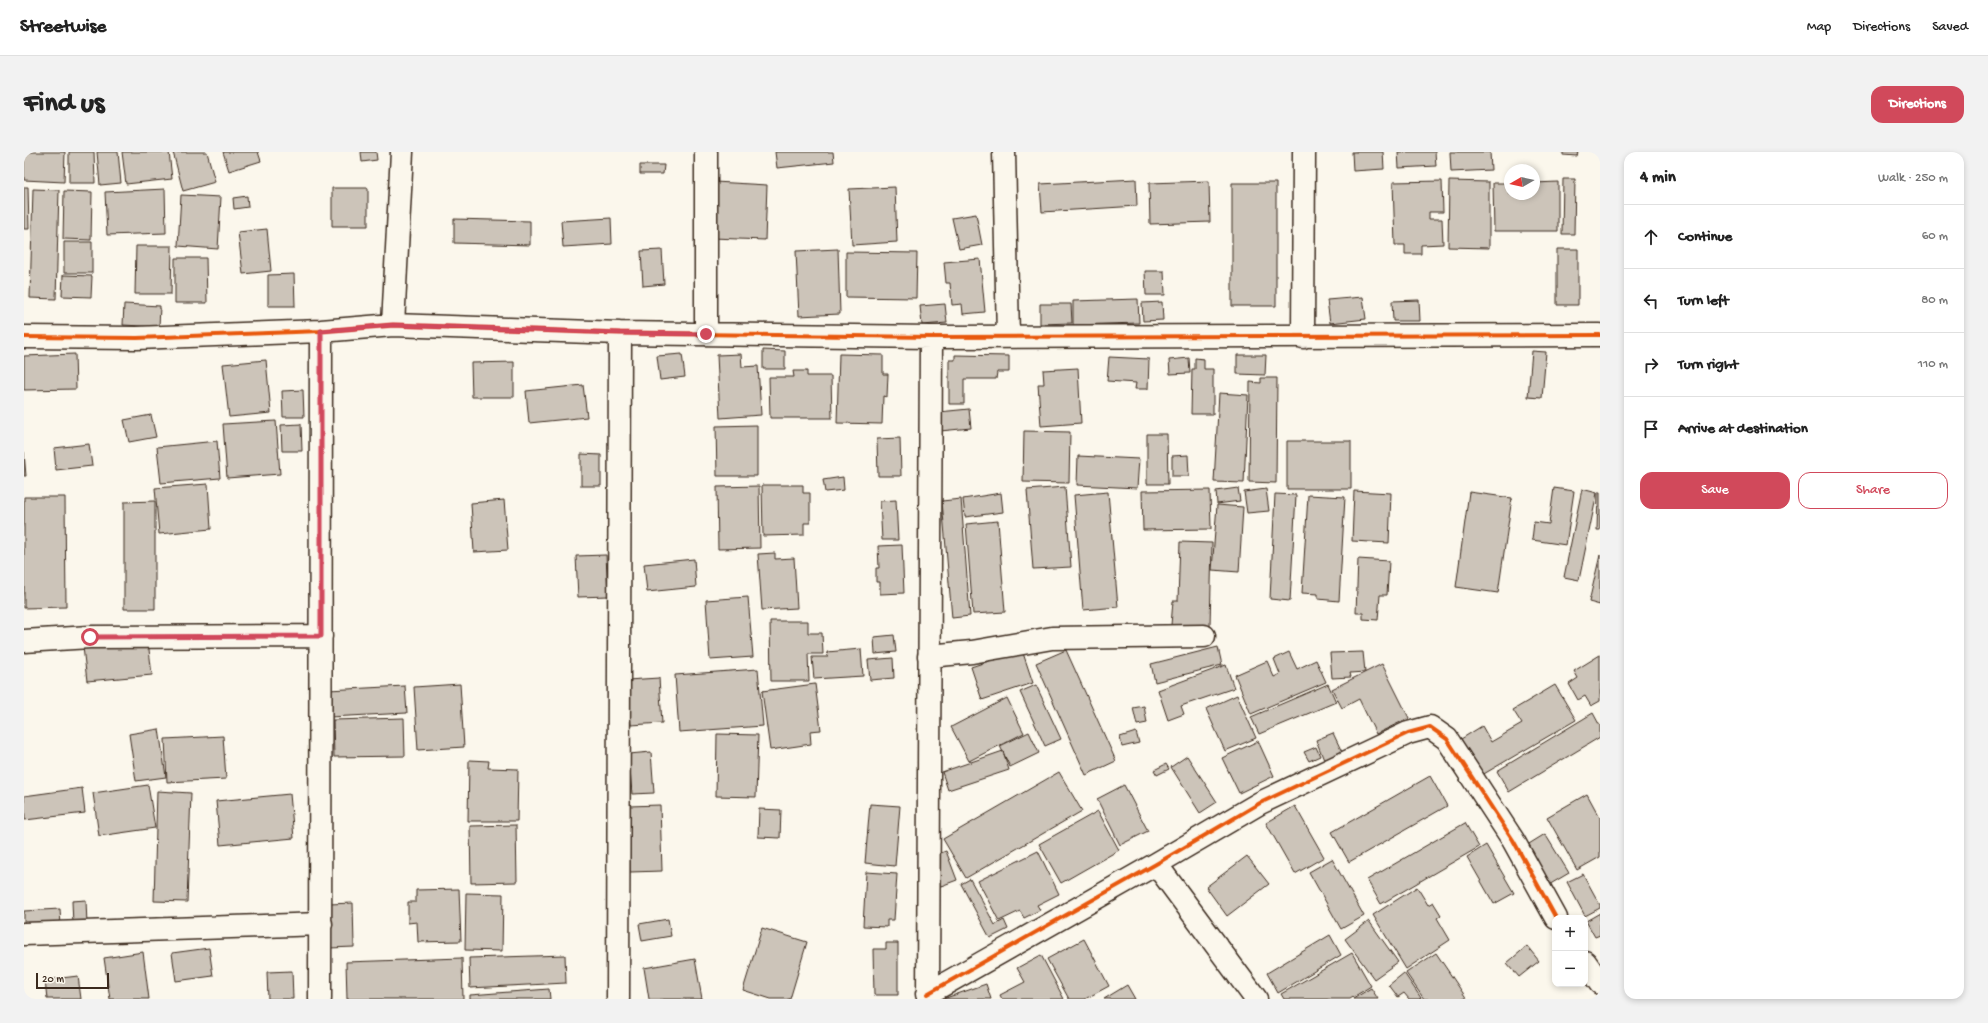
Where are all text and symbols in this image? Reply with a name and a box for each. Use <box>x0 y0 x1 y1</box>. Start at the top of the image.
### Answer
text: Streetwise <box>20 16 106 39</box>
text: Map <box>1807 19 1831 36</box>
text: Directions <box>1853 19 1910 36</box>
text: Saved <box>1932 19 1968 36</box>
button: Directions <box>1871 86 1964 123</box>
text: Find us <box>24 88 104 121</box>
north arrow <box>1504 164 1540 200</box>
text: 4 min <box>1640 168 1676 188</box>
text: Walk · 250 m <box>1878 171 1948 186</box>
icon: ahead <box>1640 226 1662 248</box>
text: Continue <box>1678 228 1732 246</box>
text: 60 m <box>1922 229 1948 244</box>
icon: left <box>1640 290 1662 312</box>
text: Turn left <box>1678 292 1729 310</box>
text: 80 m <box>1921 293 1948 308</box>
route end <box>697 325 715 343</box>
icon: right <box>1640 354 1662 376</box>
text: Turn right <box>1678 356 1738 374</box>
text: 110 m <box>1918 357 1948 372</box>
icon: arrive <box>1640 418 1662 440</box>
text: Arrive at destination <box>1678 420 1808 438</box>
button: Save <box>1640 472 1790 509</box>
button: Share <box>1798 472 1948 509</box>
route start <box>81 628 99 646</box>
map controls <box>1552 915 1588 987</box>
button: + <box>1552 915 1588 951</box>
button: − <box>1552 951 1588 987</box>
scale bar <box>36 971 109 990</box>
text: 20 m <box>42 974 64 986</box>

